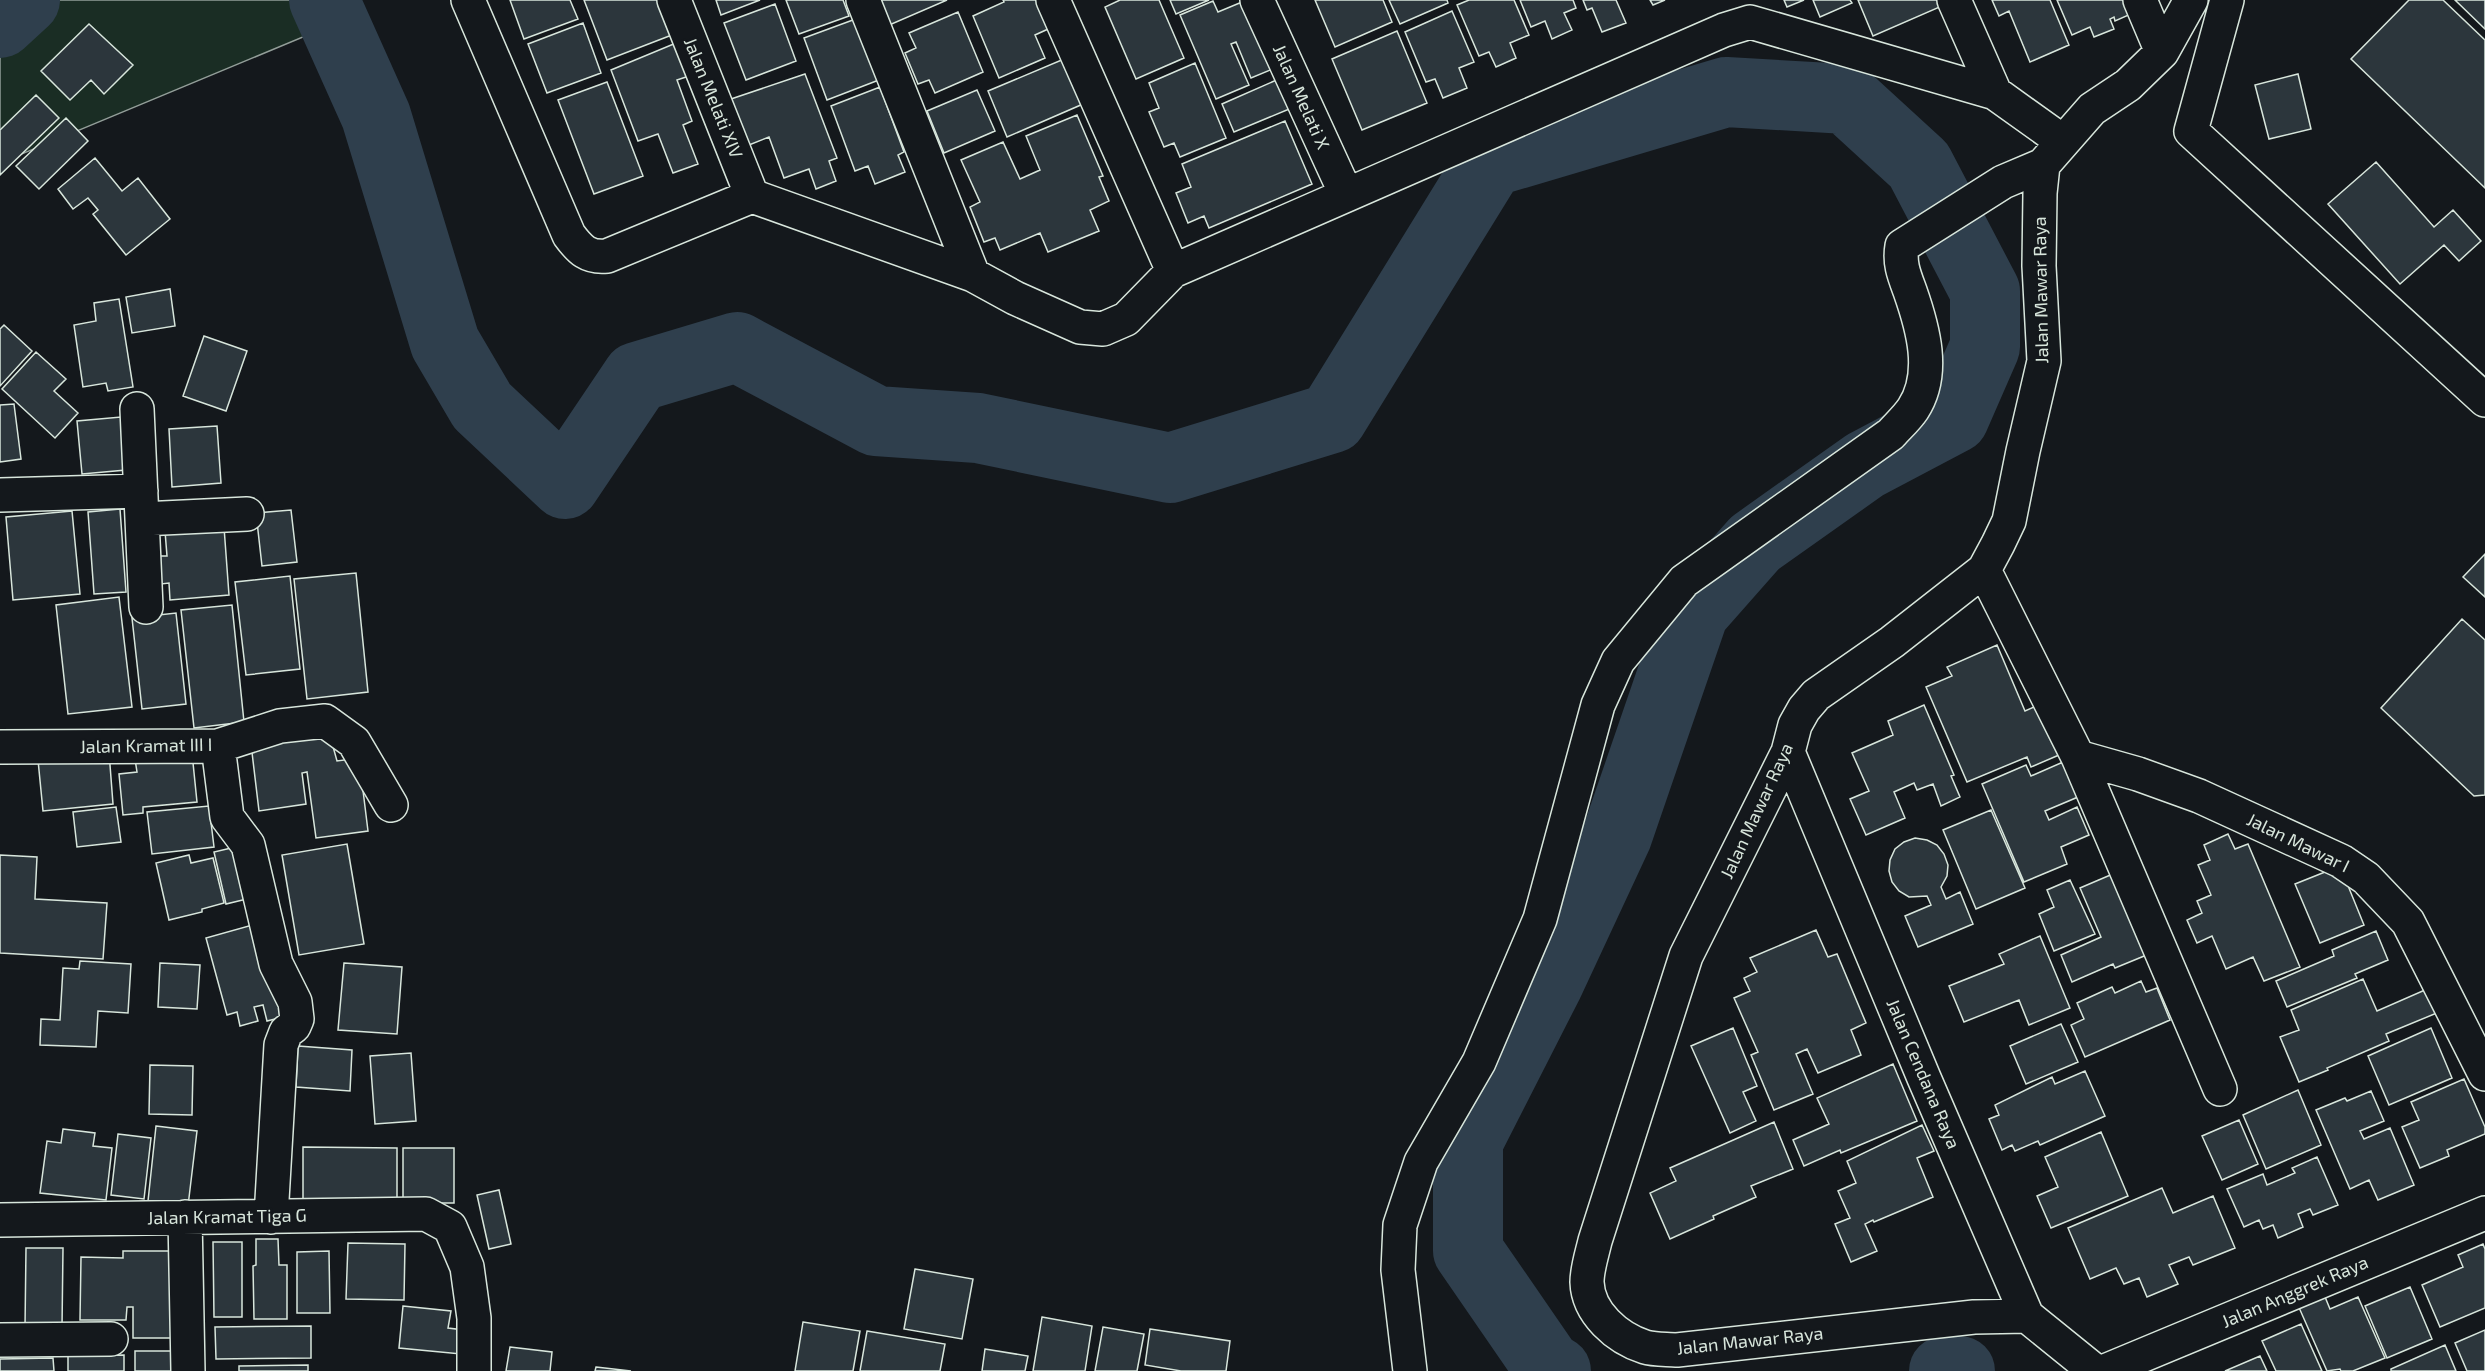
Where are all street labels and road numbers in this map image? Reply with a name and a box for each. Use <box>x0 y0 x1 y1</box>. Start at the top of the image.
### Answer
street label: Jalan Melati XIV <box>680 34 748 161</box>
street label: Jalan Melati X <box>1269 41 1335 153</box>
street label: Jalan Mawar Raya <box>2028 216 2052 364</box>
street label: Jalan Kramat III I <box>79 733 213 757</box>
street label: Jalan Mawar Raya <box>1715 739 1797 882</box>
street label: Jalan Mawar I <box>2243 808 2353 876</box>
street label: Jalan Cendana Raya <box>1882 995 1965 1152</box>
street label: Jalan Kramat Tiga G <box>147 1204 307 1228</box>
street label: Jalan Anggrek Raya <box>2218 1250 2371 1332</box>
street label: Jalan Mawar Raya <box>1676 1321 1824 1359</box>

